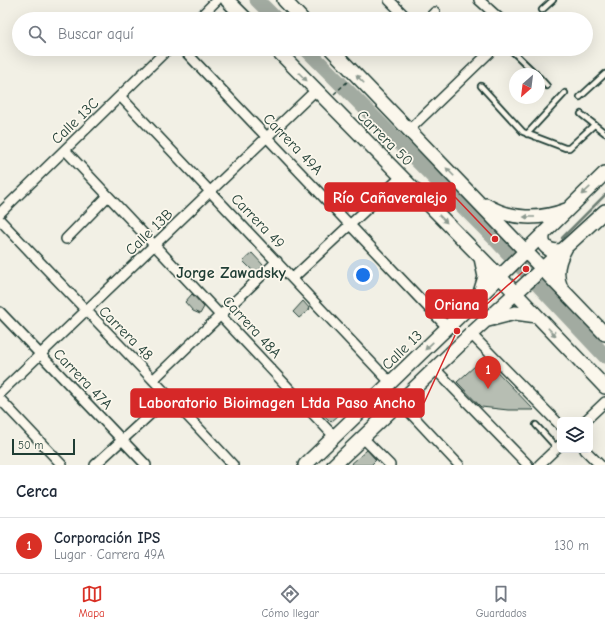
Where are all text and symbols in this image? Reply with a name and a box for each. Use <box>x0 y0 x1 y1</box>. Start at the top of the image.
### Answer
search box <box>12 12 593 56</box>
icon: search <box>26 23 48 45</box>
text: Buscar aquí <box>58 25 134 43</box>
north arrow <box>509 68 545 104</box>
one-way arrow <box>298 72 308 82</box>
one-way arrow <box>355 74 365 84</box>
street label: Calle 13C <box>48 94 102 148</box>
street label: Carrera 50 <box>353 106 417 170</box>
street label: Carrera 49A <box>259 110 327 179</box>
one-way arrow <box>445 167 455 177</box>
callout: Río Cañaveralejo <box>325 183 455 211</box>
one-way arrow <box>581 186 591 196</box>
text: Río Cañaveralejo <box>333 189 447 207</box>
street label: Carrera 49 <box>227 190 289 252</box>
street label: Calle 13B <box>122 205 176 259</box>
one-way arrow <box>438 214 448 224</box>
one-way arrow <box>522 214 535 220</box>
district label: Jorge Zawadsky <box>176 264 287 282</box>
your location <box>353 265 373 285</box>
callout: Oriana <box>426 290 487 318</box>
street label: Carrera 48A <box>219 292 285 362</box>
text: Oriana <box>434 296 480 314</box>
street label: Carrera 48 <box>95 302 157 364</box>
street label: Calle 13 <box>378 326 426 374</box>
one-way arrow <box>547 327 557 337</box>
one-way arrow <box>424 341 434 351</box>
street label: Carrera 47A <box>50 345 117 413</box>
pin: 1 <box>475 356 501 389</box>
callout: Laboratorio Bioimagen Ltda Paso Ancho <box>131 389 424 417</box>
text: Laboratorio Bioimagen Ltda Paso Ancho <box>139 394 416 412</box>
map controls <box>557 417 593 453</box>
button: layers <box>557 417 593 453</box>
scale bar <box>12 437 75 456</box>
text: 50 m <box>18 439 43 452</box>
text: Cerca <box>16 482 58 501</box>
text: Corporación IPS <box>54 529 160 547</box>
text: 1 <box>26 538 32 553</box>
text: 130 m <box>554 538 589 553</box>
text: Lugar · Carrera 49A <box>54 547 165 562</box>
tab: Mapa <box>78 583 105 620</box>
tab: Cómo llegar <box>262 583 319 620</box>
tab: Guardados <box>476 583 527 620</box>

